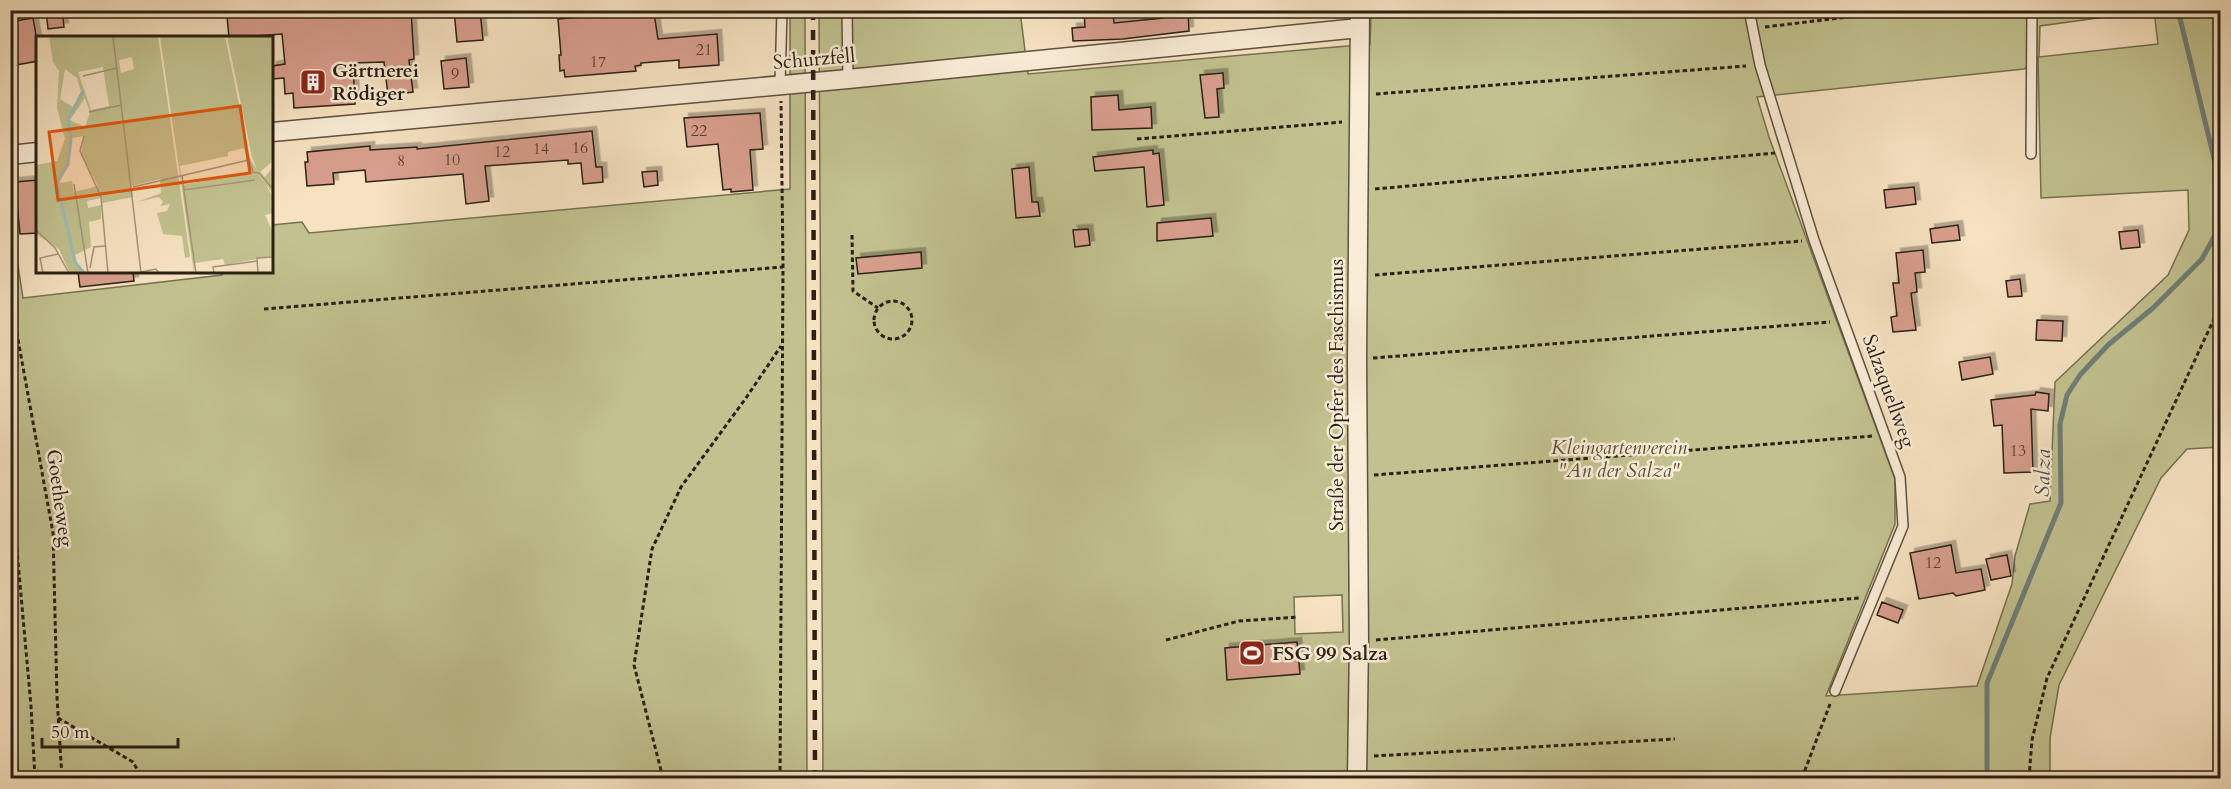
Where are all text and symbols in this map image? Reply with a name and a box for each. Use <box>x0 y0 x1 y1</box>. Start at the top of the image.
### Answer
inset map <box>36 36 273 273</box>
house number: 21 <box>696 39 712 61</box>
street label: Schurzfell <box>772 42 856 76</box>
house number: 17 <box>590 51 606 73</box>
place label: Gärtnerei Rödiger <box>332 57 419 107</box>
house number: 9 <box>451 63 459 85</box>
building icon: Gärtnerei Rödiger <box>298 67 328 97</box>
house number: 22 <box>691 120 707 142</box>
house number: 16 <box>572 137 588 159</box>
house number: 14 <box>533 138 549 160</box>
house number: 12 <box>494 141 510 163</box>
house number: 10 <box>444 149 460 171</box>
house number: 8 <box>397 150 405 172</box>
street label: Straße der Opfer des Faschismus <box>1323 259 1350 531</box>
street label: Salzaquellweg <box>1856 331 1922 452</box>
park label: Kleingartenverein "An der Salza" <box>1551 434 1687 484</box>
house number: 13 <box>2010 440 2026 462</box>
street label: Goetheweg <box>40 447 80 549</box>
water label: Salza <box>2028 449 2058 497</box>
house number: 12 <box>1925 552 1941 574</box>
sports icon: FSG 99 Salza <box>1237 638 1267 668</box>
place label: FSG 99 Salza <box>1272 640 1388 667</box>
scale bar <box>42 711 178 749</box>
text: 50 m <box>51 720 90 745</box>

